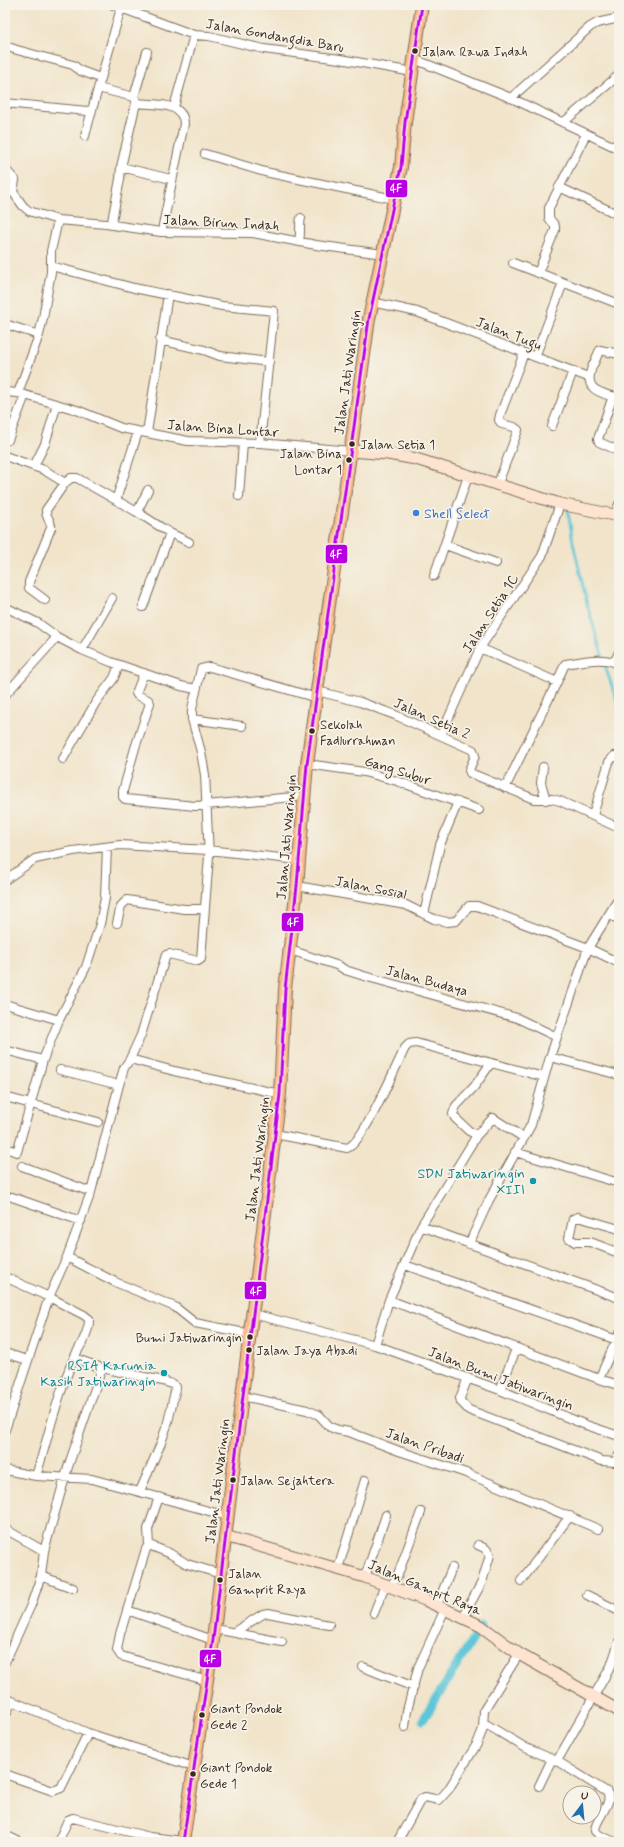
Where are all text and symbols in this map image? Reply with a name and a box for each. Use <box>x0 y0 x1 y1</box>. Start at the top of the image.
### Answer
street label: Jalan Gondangdia Baru <box>204 15 345 59</box>
place label: Jalan Rawa Indah <box>422 44 528 61</box>
marker: Jalan Rawa Indah <box>410 46 420 56</box>
line badge: 4F <box>385 179 408 198</box>
text: 4F <box>390 182 402 196</box>
street label: Jalan Birun Indah <box>162 211 280 235</box>
street label: Jalan Jati Waringin <box>330 308 366 436</box>
street label: Jalan Tugu <box>473 313 544 357</box>
street label: Jalan Bina Lontar <box>166 416 280 442</box>
place label: Jalan Setia 1 <box>360 437 435 454</box>
marker: Jalan Setia 1 <box>347 439 357 449</box>
place label: Jalan Bina Lontar 1 <box>279 446 342 479</box>
marker: Jalan Bina Lontar 1 <box>344 455 354 465</box>
place label: Shell Select <box>424 505 491 523</box>
marker: Shell Select <box>411 508 421 518</box>
line badge: 4F <box>325 544 348 564</box>
text: 4F <box>330 548 342 562</box>
street label: Jalan Setia 1C <box>459 571 523 657</box>
street label: Jalan Setia 2 <box>391 694 473 744</box>
place label: Sekolah Fadlurrahman <box>320 717 396 750</box>
marker: Sekolah Fadlurrahman <box>307 726 317 736</box>
street label: Gang Subur <box>362 752 434 791</box>
street label: Jalan Jati Waringin <box>273 773 301 901</box>
street label: Jalan Sosial <box>334 872 408 904</box>
line badge: 4F <box>281 912 304 932</box>
text: 4F <box>287 916 299 930</box>
street label: Jalan Budaya <box>384 961 470 1001</box>
street label: Jalan Jati Waringin <box>241 1095 275 1223</box>
place label: SDN Jatiwaringin XIII <box>417 1165 525 1199</box>
marker: SDN Jatiwaringin XIII <box>528 1176 538 1186</box>
line badge: 4F <box>244 1281 267 1300</box>
text: 4F <box>250 1285 262 1299</box>
place label: Bumi Jatiwaringin <box>136 1330 242 1347</box>
marker: Bumi Jatiwaringin <box>245 1332 255 1342</box>
place label: Jalan Jaya Abadi <box>256 1343 358 1360</box>
street label: Jalan Bumi Jatiwaringin <box>425 1343 576 1415</box>
marker: Jalan Jaya Abadi <box>244 1345 254 1355</box>
place label: RSIA Karunia Kasih Jatiwaringin <box>40 1357 157 1391</box>
marker: RSIA Karunia Kasih Jatiwaringin <box>159 1368 169 1378</box>
street label: Jalan Jati Waringin <box>201 1417 235 1545</box>
street label: Jalan Pribadi <box>383 1424 466 1468</box>
place label: Jalan Sejahtera <box>240 1473 334 1490</box>
marker: Jalan Sejahtera <box>228 1475 238 1485</box>
street label: Jalan Gampit Raya <box>365 1556 485 1620</box>
place label: Jalan Gamprit Raya <box>228 1566 307 1599</box>
marker: Jalan Gamprit Raya <box>215 1575 225 1585</box>
line badge: 4F <box>199 1649 222 1668</box>
text: 4F <box>204 1653 216 1667</box>
place label: Giant Pondok Gede 2 <box>210 1701 283 1734</box>
marker: Giant Pondok Gede 2 <box>197 1710 207 1720</box>
place label: Giant Pondok Gede 1 <box>200 1760 273 1793</box>
marker: Giant Pondok Gede 1 <box>188 1769 198 1779</box>
north arrow <box>562 1785 602 1825</box>
text: U <box>579 1789 590 1804</box>

